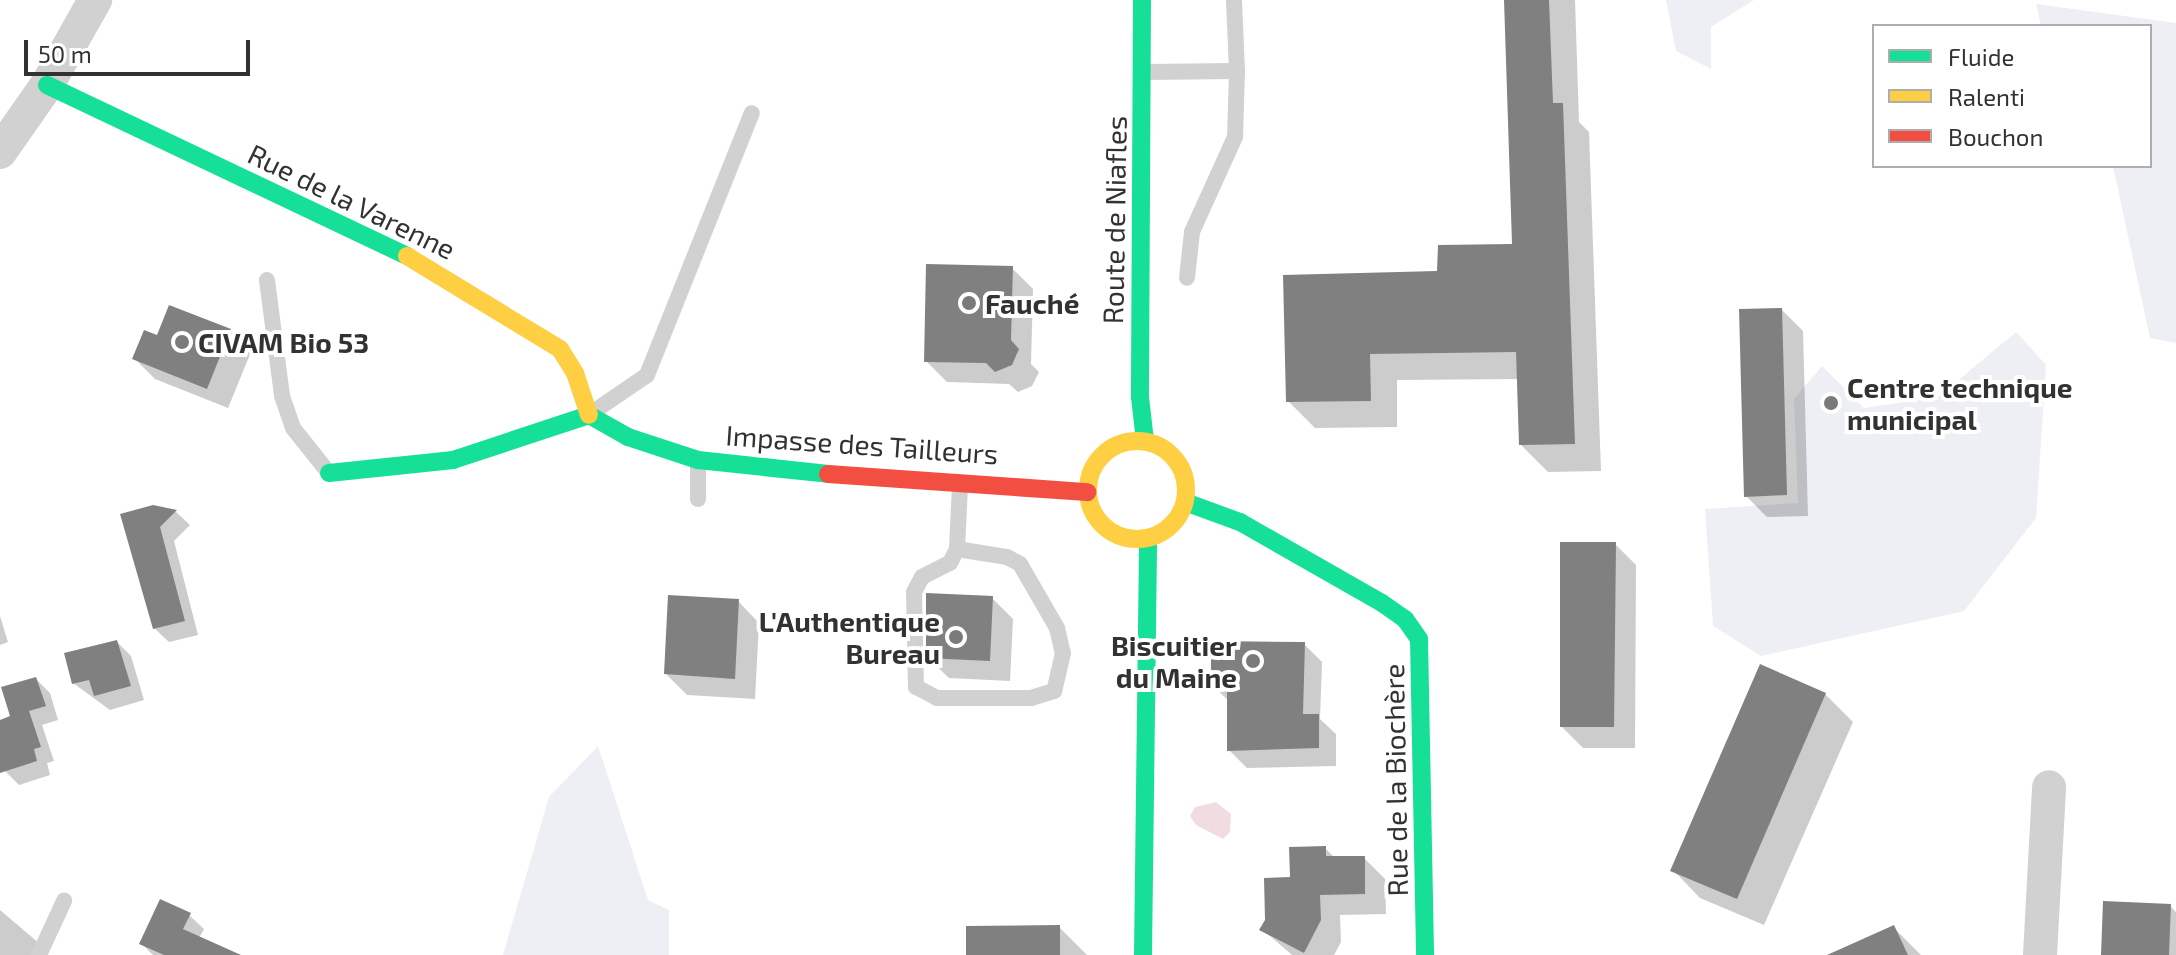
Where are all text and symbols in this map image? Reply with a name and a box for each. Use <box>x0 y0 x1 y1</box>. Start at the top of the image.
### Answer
scale bar <box>28 24 254 74</box>
legend <box>1872 24 2152 168</box>
text: 50 m <box>38 39 92 68</box>
text: Fluide <box>1948 42 2014 71</box>
text: Ralenti <box>1948 82 2025 111</box>
street label: Route de Niafles <box>1095 116 1133 324</box>
text: Bouchon <box>1948 122 2043 151</box>
street label: Rue de la Varenne <box>243 136 461 266</box>
place label: Fauché <box>985 286 1079 320</box>
marker: Fauché <box>960 294 978 312</box>
place label: CIVAM Bio 53 <box>198 325 369 359</box>
marker: CIVAM Bio 53 <box>173 333 191 351</box>
place label: Centre technique municipal <box>1847 370 2073 436</box>
marker: Centre technique municipal <box>1822 394 1840 412</box>
street label: Impasse des Tailleurs <box>724 418 1000 470</box>
place label: L'Authentique Bureau <box>759 604 940 670</box>
marker: L'Authentique Bureau <box>947 628 965 646</box>
place label: Biscuitier du Maine <box>1111 628 1237 694</box>
marker: Biscuitier du Maine <box>1244 652 1262 670</box>
street label: Rue de la Biochère <box>1376 663 1414 897</box>

